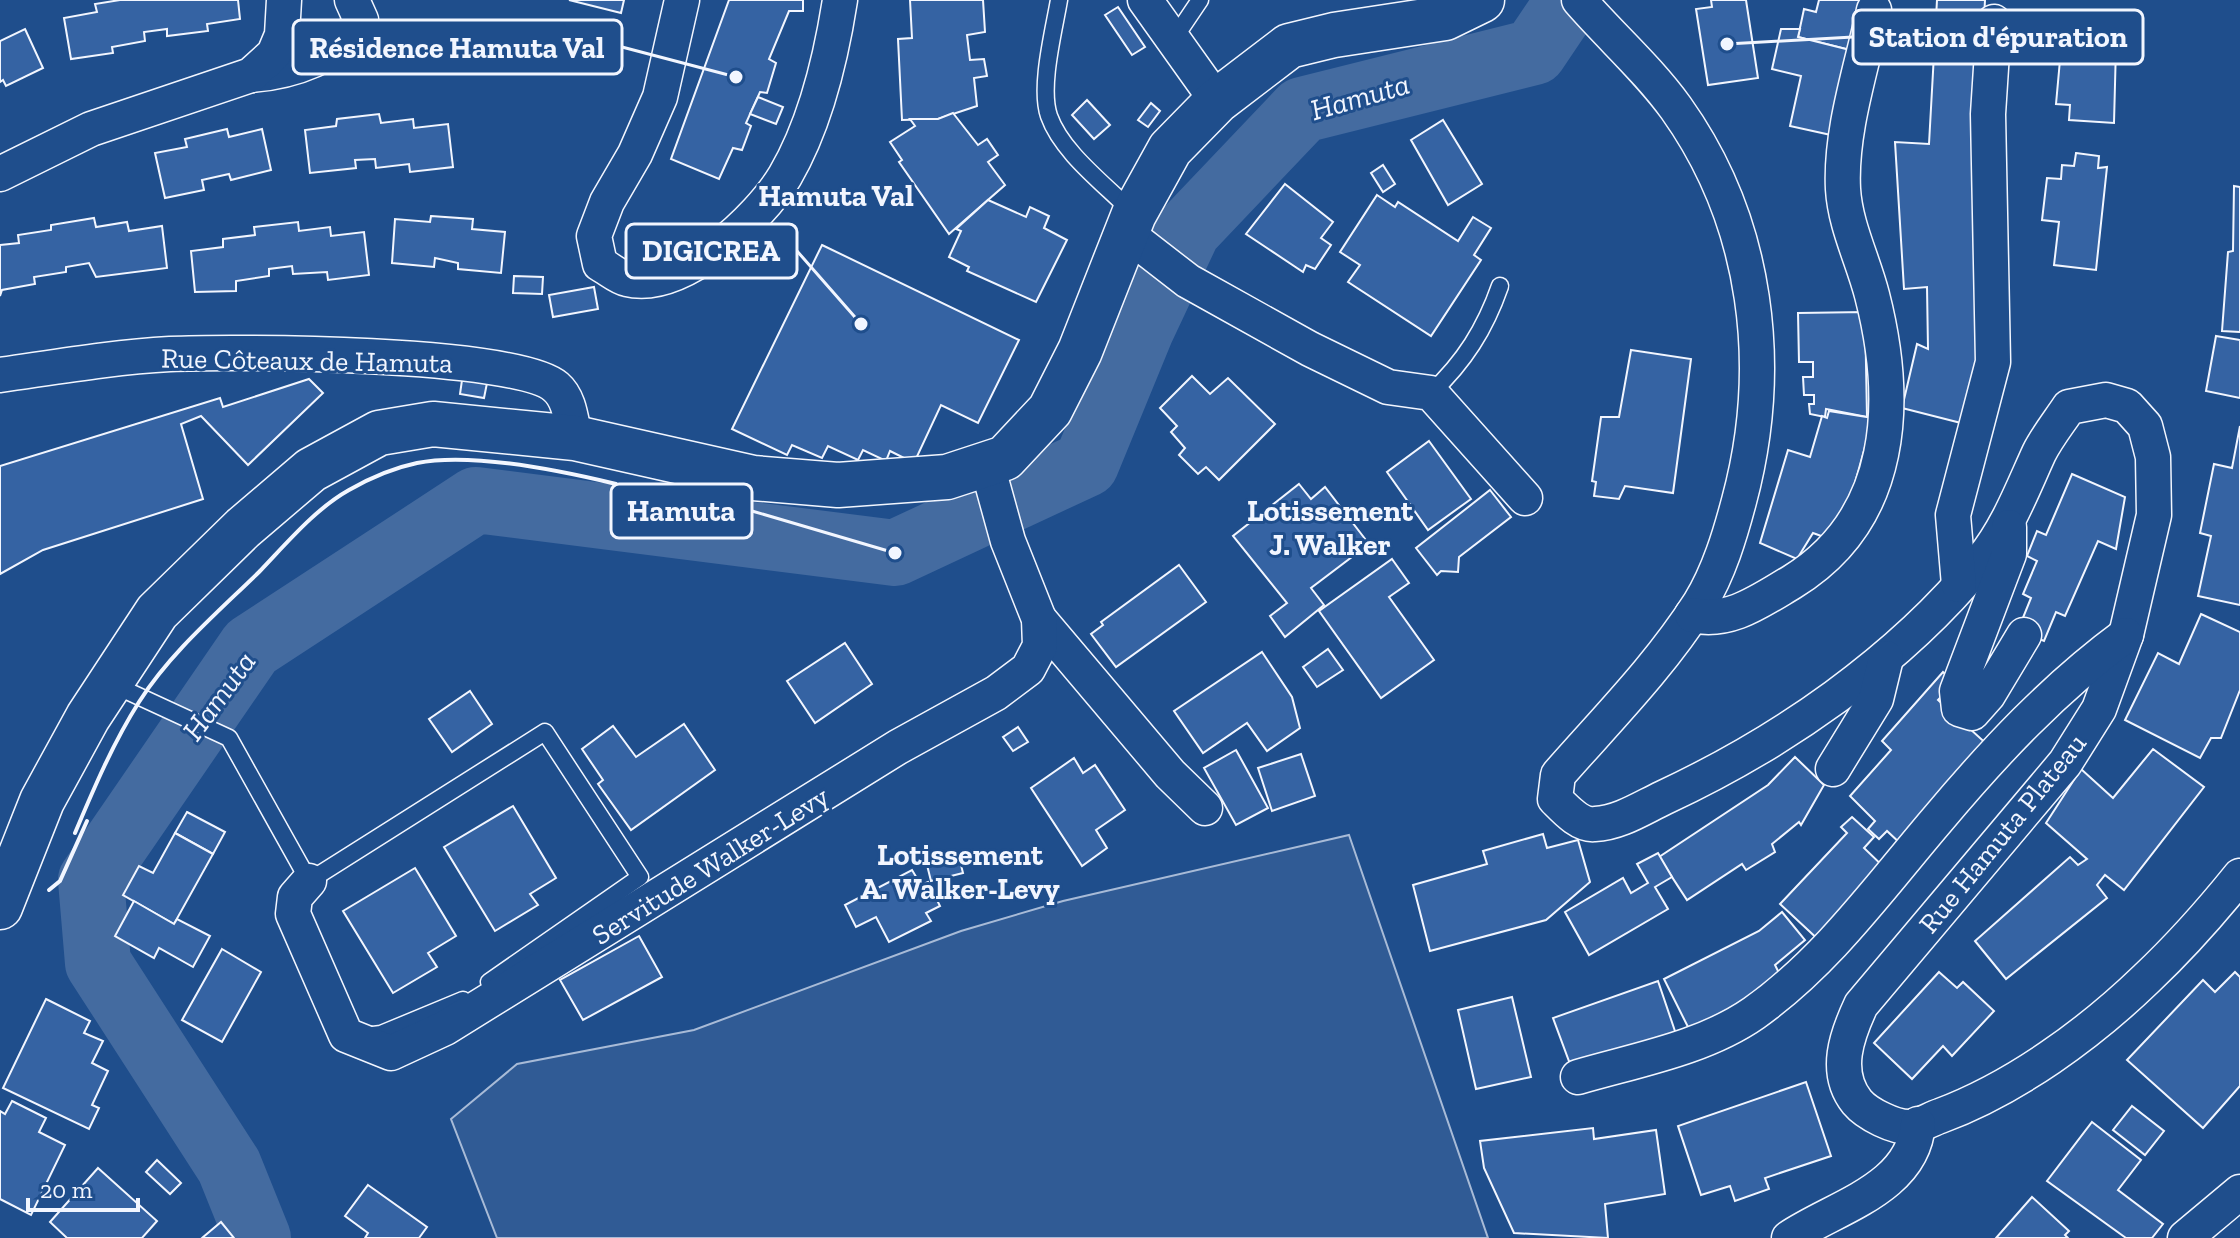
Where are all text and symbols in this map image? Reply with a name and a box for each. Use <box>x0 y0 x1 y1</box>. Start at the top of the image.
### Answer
callout: Station d'épuration <box>1853 10 2143 64</box>
text: Station d'épuration <box>1869 19 2128 55</box>
callout: Résidence Hamuta Val <box>293 20 622 74</box>
text: Résidence Hamuta Val <box>309 30 605 66</box>
water label: Hamuta <box>1306 66 1414 128</box>
district label: Hamuta Val <box>758 178 914 214</box>
callout: DIGICREA <box>626 224 797 278</box>
text: DIGICREA <box>642 233 781 269</box>
street label: Rue Côteaux de Hamuta <box>161 341 453 380</box>
callout: Hamuta <box>611 484 752 538</box>
text: Hamuta <box>627 493 735 529</box>
district label: Lotissement J. Walker <box>1247 493 1414 563</box>
water label: Hamuta <box>175 644 263 748</box>
street label: Rue Hamuta Plateau <box>1912 727 2093 940</box>
street label: Servitude Walker-Levy <box>586 779 835 952</box>
district label: Lotissement A. Walker-Levy <box>860 837 1060 907</box>
scale bar <box>28 1162 138 1212</box>
text: 20 m <box>40 1175 93 1204</box>

